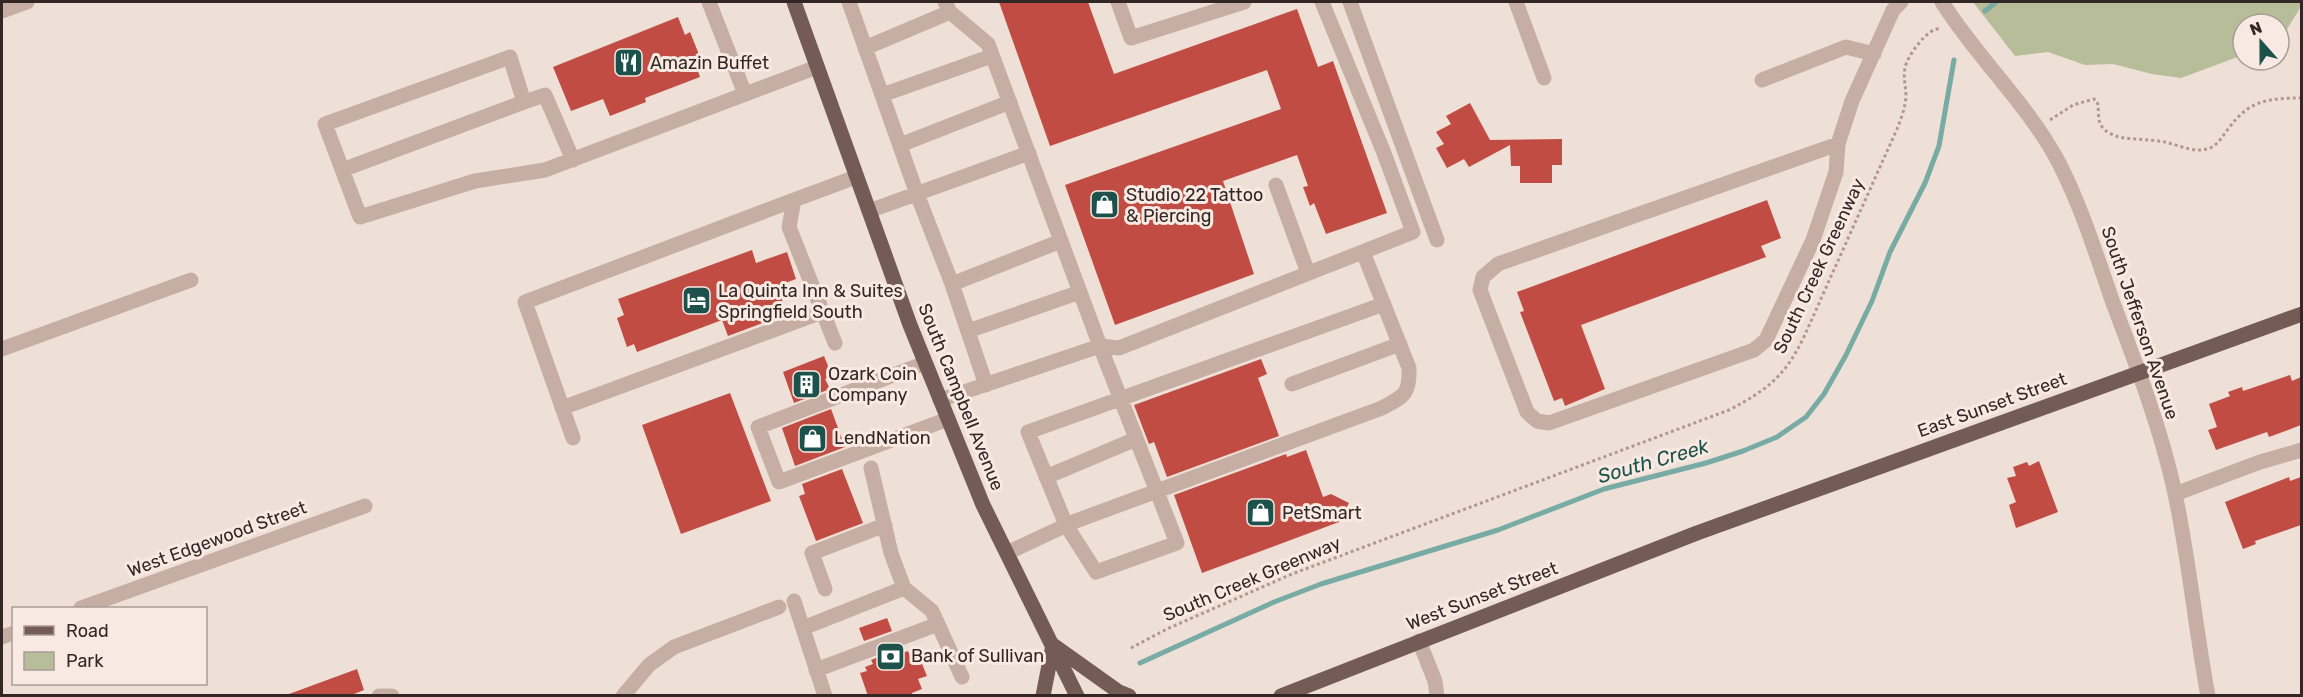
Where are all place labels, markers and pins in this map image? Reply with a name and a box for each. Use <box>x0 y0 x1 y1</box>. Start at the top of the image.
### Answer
restaurant icon: Amazin Buffet <box>613 47 645 79</box>
place label: Amazin Buffet <box>650 52 769 74</box>
place label: Studio 22 Tattoo & Piercing <box>1126 184 1263 227</box>
shop icon: Studio 22 Tattoo & Piercing <box>1089 189 1121 221</box>
place label: La Quinta Inn & Suites Springfield South <box>718 280 903 323</box>
hotel icon: La Quinta Inn & Suites Springfield South <box>681 285 713 317</box>
place label: Ozark Coin Company <box>828 363 917 406</box>
building icon: Ozark Coin Company <box>791 368 823 400</box>
shop icon: LendNation <box>797 422 829 454</box>
place label: LendNation <box>834 427 931 449</box>
shop icon: PetSmart <box>1245 497 1277 529</box>
place label: PetSmart <box>1282 502 1362 524</box>
bank icon: Bank of Sullivan <box>874 640 906 672</box>
place label: Bank of Sullivan <box>911 645 1044 667</box>

